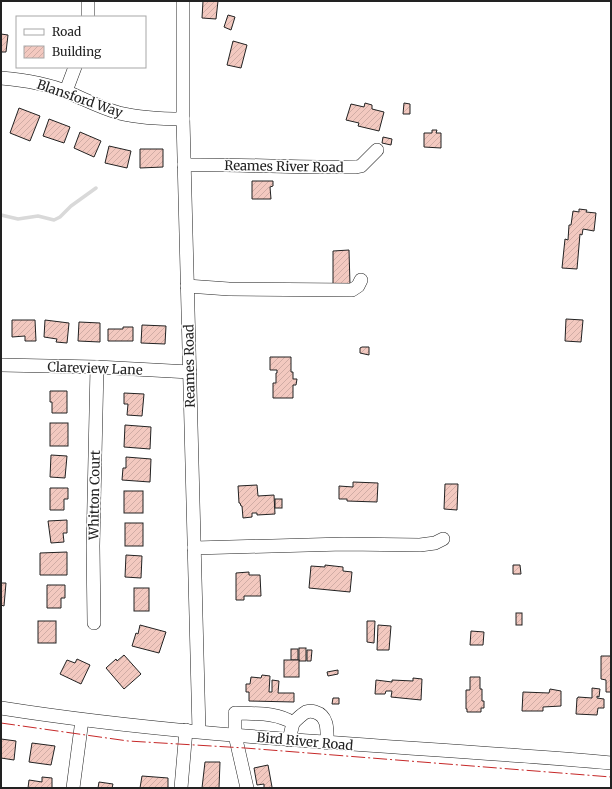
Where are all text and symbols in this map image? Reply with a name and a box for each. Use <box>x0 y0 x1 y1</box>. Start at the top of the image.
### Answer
legend <box>16 16 146 68</box>
text: Road <box>52 24 81 39</box>
text: Building <box>52 44 102 59</box>
street label: Blansford Way <box>35 76 125 121</box>
street label: Reames River Road <box>224 157 344 176</box>
street label: Reames Road <box>180 324 199 408</box>
street label: Clareview Lane <box>47 358 143 379</box>
street label: Whitton Court <box>85 450 104 541</box>
street label: Bird River Road <box>256 729 354 754</box>

